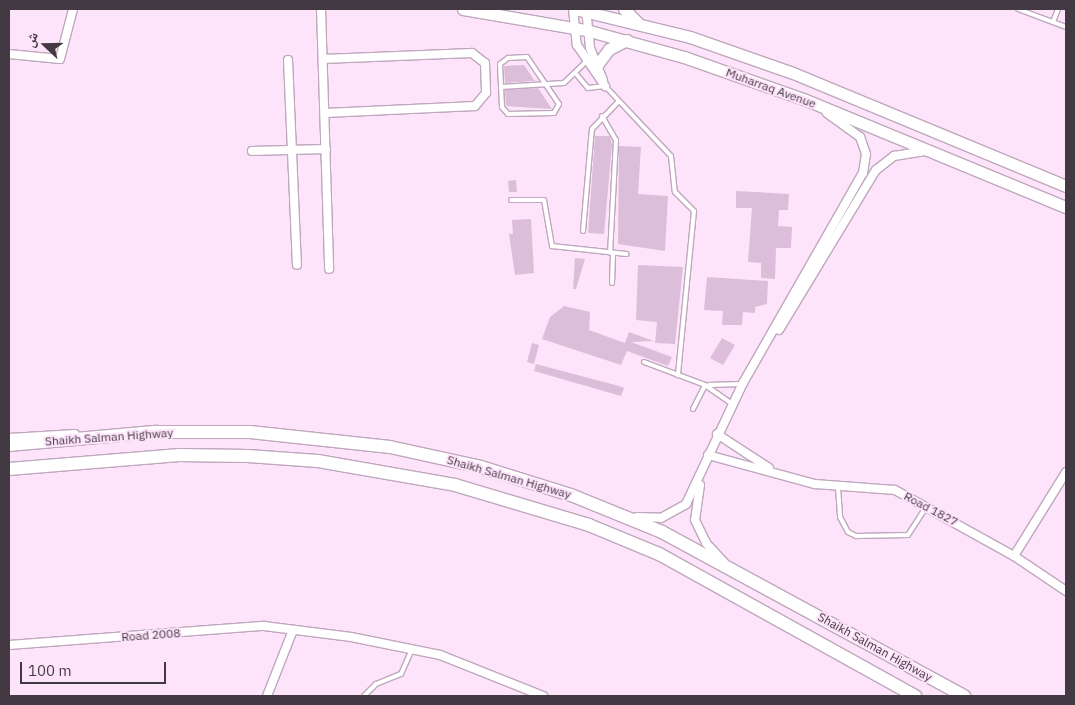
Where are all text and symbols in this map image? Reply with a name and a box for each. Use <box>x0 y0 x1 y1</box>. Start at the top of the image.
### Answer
north arrow <box>20 20 70 70</box>
text: ش <box>20 29 42 50</box>
street label: Muharraq Avenue <box>724 65 818 111</box>
street label: Shaikh Salman Highway <box>44 425 174 449</box>
street label: Shaikh Salman Highway <box>445 452 573 502</box>
street label: Road 1827 <box>901 489 961 529</box>
street label: Shaikh Salman Highway <box>815 610 935 684</box>
street label: Road 2008 <box>121 626 181 644</box>
scale bar <box>22 652 169 684</box>
text: 100 m <box>28 661 72 680</box>

